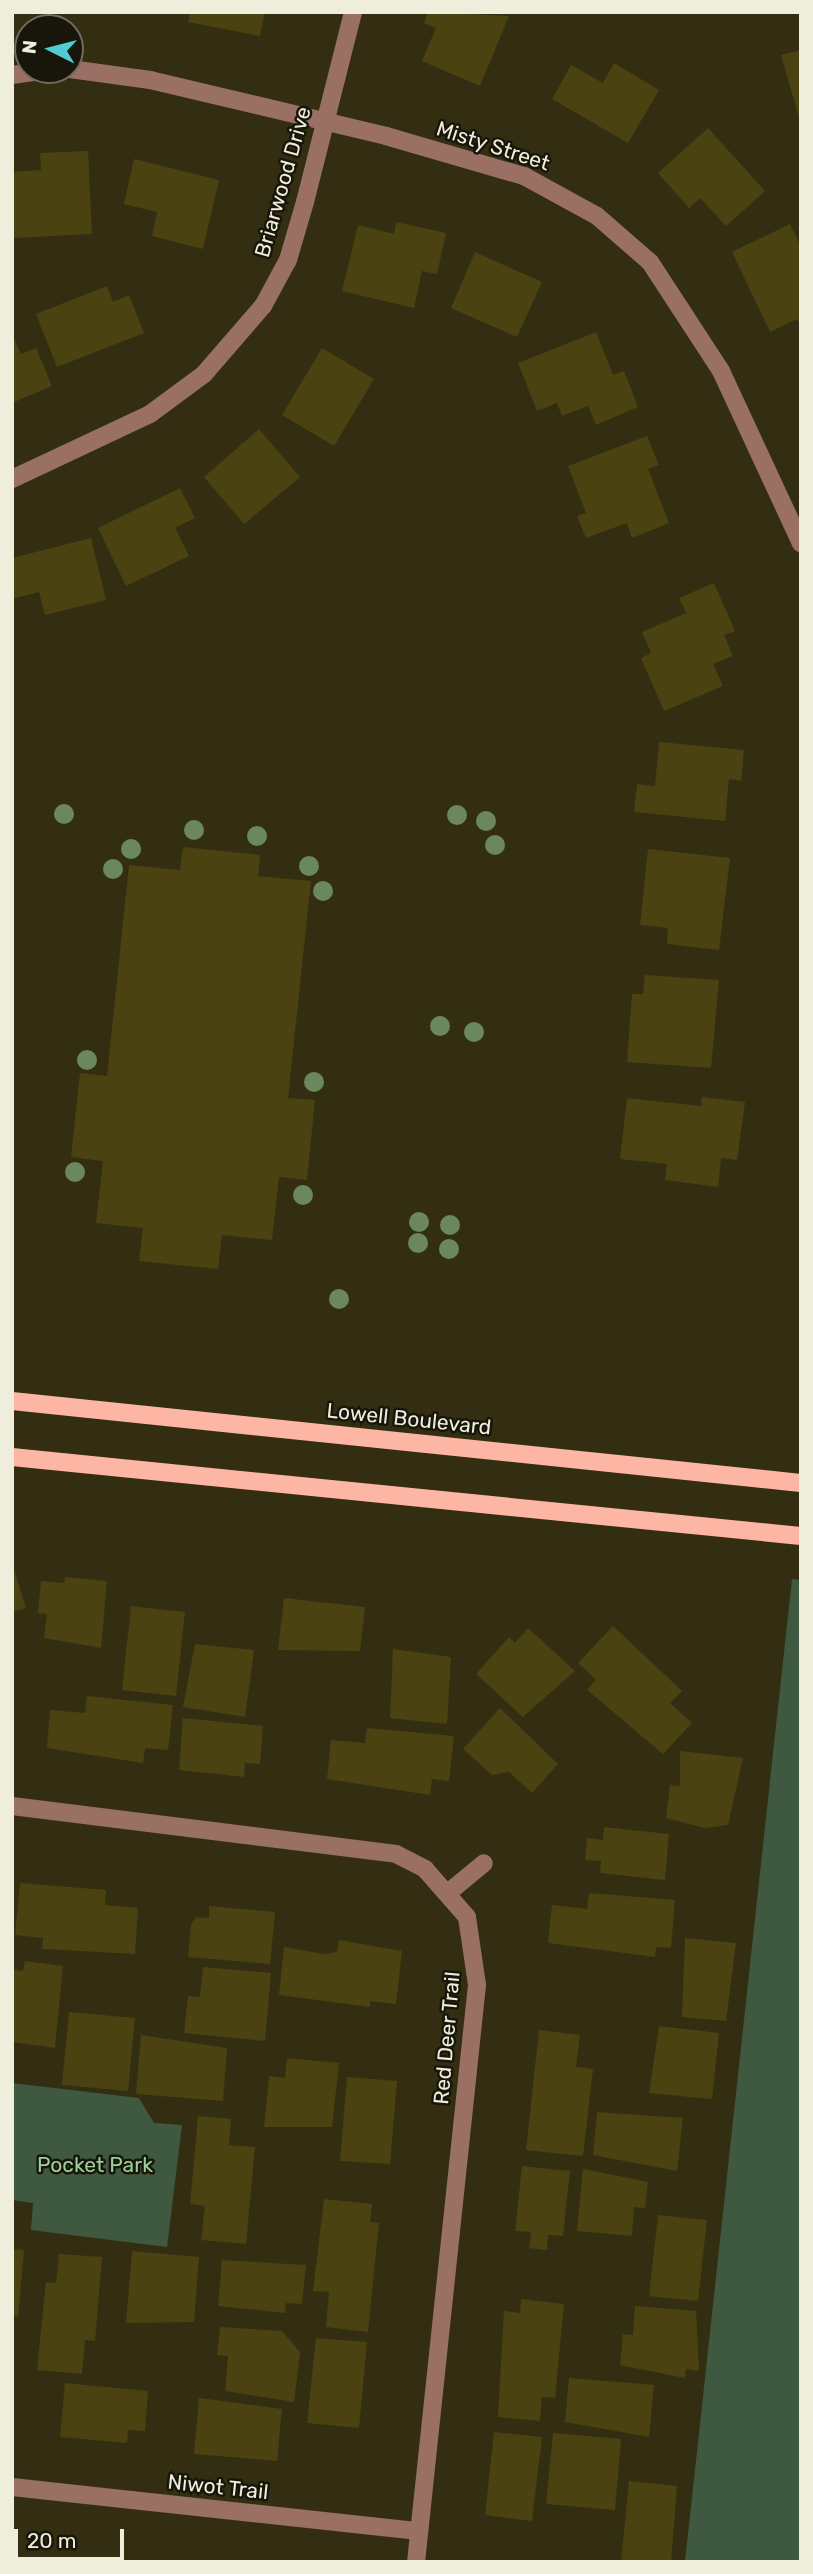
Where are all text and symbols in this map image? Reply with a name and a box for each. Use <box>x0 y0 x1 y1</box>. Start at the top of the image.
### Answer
north arrow <box>14 14 84 84</box>
text: N <box>17 39 42 55</box>
street label: Briarwood Drive <box>249 104 317 260</box>
street label: Misty Street <box>433 116 553 176</box>
street label: Lowell Boulevard <box>325 1398 493 1440</box>
street label: Red Deer Trail <box>429 1970 465 2106</box>
park label: Pocket Park <box>37 2152 153 2178</box>
street label: Niwot Trail <box>166 2469 270 2505</box>
scale bar <box>18 2514 128 2558</box>
text: 20 m <box>27 2528 76 2553</box>

